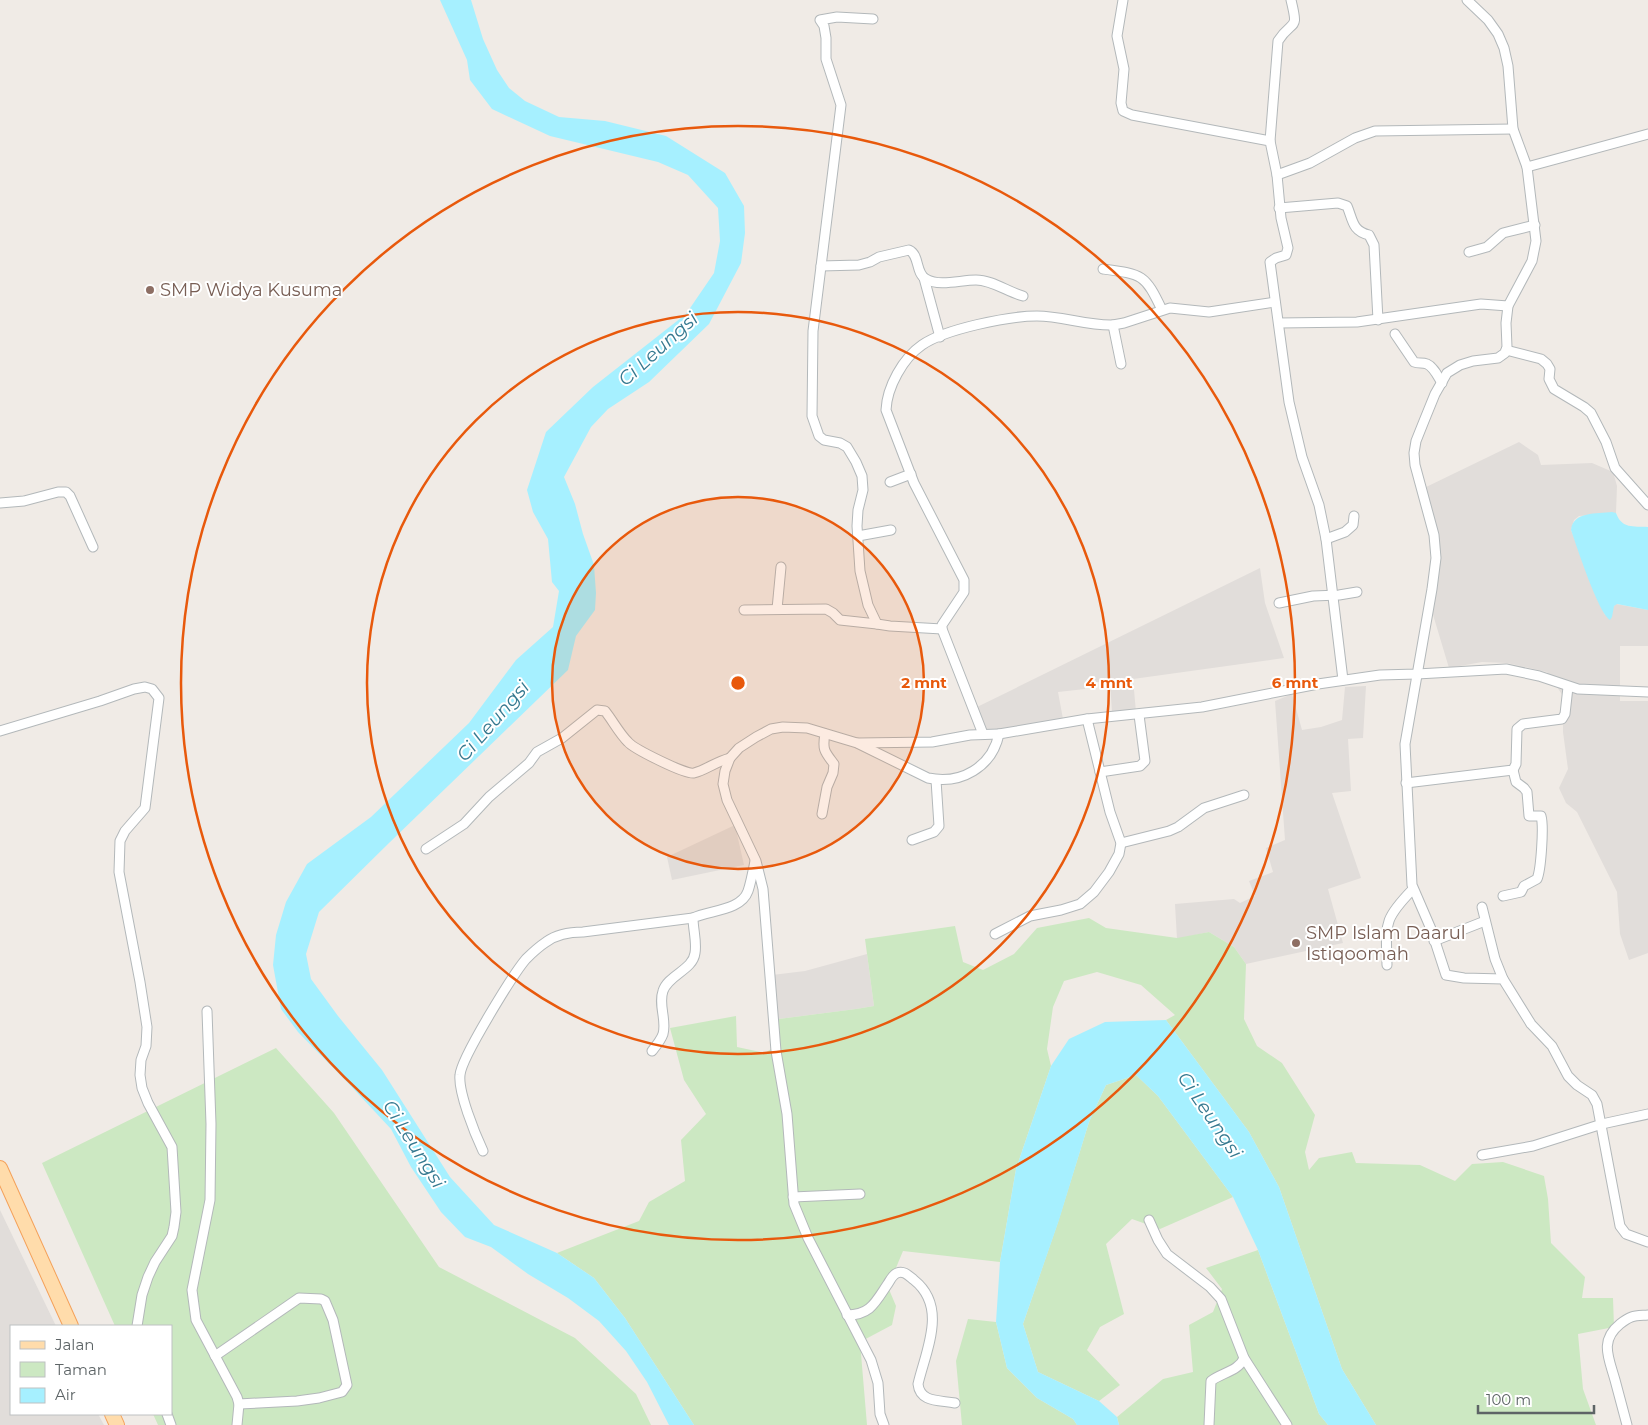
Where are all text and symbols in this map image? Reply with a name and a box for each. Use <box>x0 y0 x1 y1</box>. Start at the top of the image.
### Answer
place label: SMP Widya Kusuma <box>160 279 342 301</box>
marker: SMP Widya Kusuma <box>144 284 156 296</box>
water label: Ci Leungsi <box>613 307 703 391</box>
text: 2 mnt <box>901 673 947 692</box>
text: 4 mnt <box>1085 673 1133 692</box>
text: 6 mnt <box>1272 673 1319 692</box>
centre of rings <box>729 674 747 692</box>
water label: Ci Leungsi <box>452 675 535 766</box>
place label: SMP Islam Daarul Istiqoomah <box>1306 922 1466 965</box>
marker: SMP Islam Daarul Istiqoomah <box>1290 937 1302 949</box>
water label: Ci Leungsi <box>1173 1067 1248 1163</box>
water label: Ci Leungsi <box>378 1096 451 1193</box>
legend <box>10 1325 172 1415</box>
text: Jalan <box>54 1335 94 1354</box>
text: Taman <box>55 1360 107 1379</box>
scale bar <box>1478 1382 1594 1414</box>
text: Air <box>55 1385 76 1404</box>
text: 100 m <box>1486 1390 1531 1409</box>

